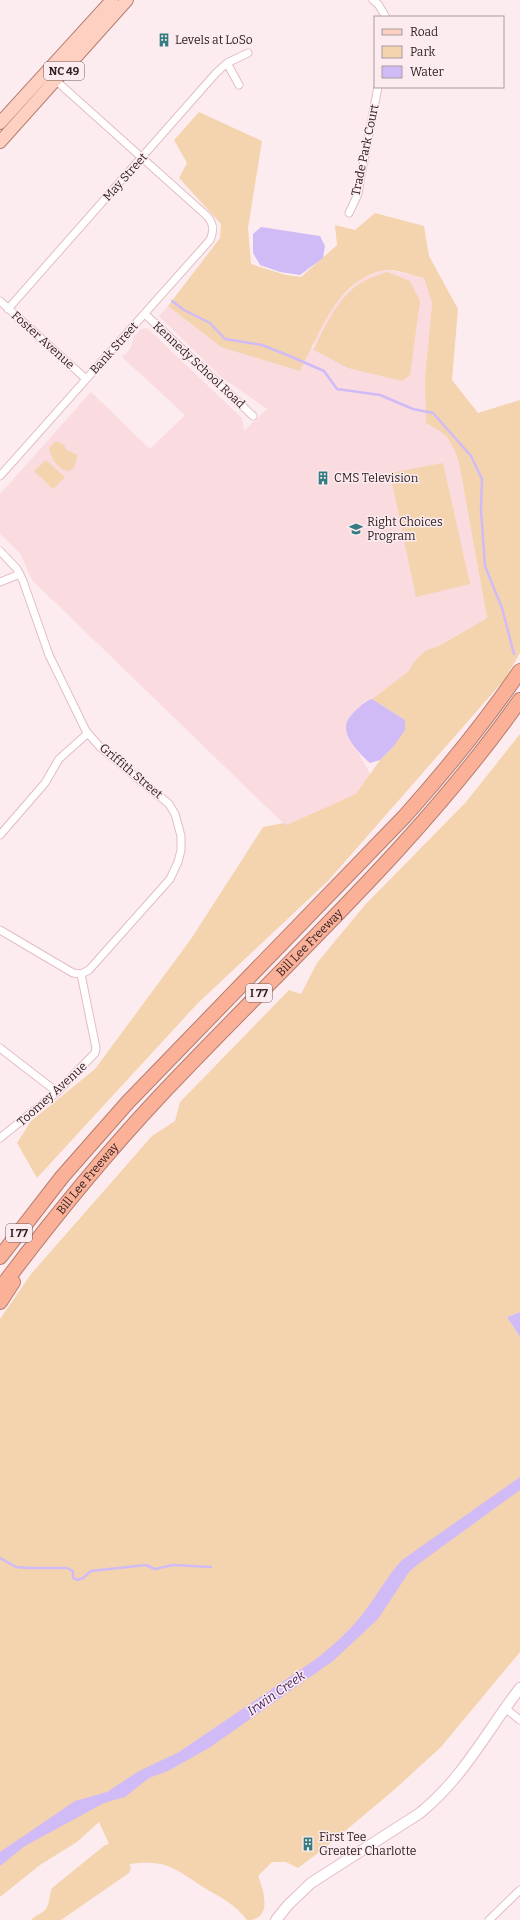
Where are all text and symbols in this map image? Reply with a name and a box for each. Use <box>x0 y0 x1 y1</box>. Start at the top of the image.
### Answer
legend <box>374 16 504 88</box>
text: Road <box>410 25 438 39</box>
building icon: Levels at LoSo <box>156 32 172 48</box>
place label: Levels at LoSo <box>175 33 253 47</box>
text: Park <box>410 45 436 59</box>
road number: NC 49 <box>44 62 84 80</box>
text: Water <box>410 65 445 79</box>
street label: Trade Park Court <box>348 102 382 197</box>
street label: May Street <box>100 150 150 204</box>
street label: Foster Avenue <box>9 308 77 372</box>
street label: Bank Street <box>87 319 141 377</box>
street label: Kennedy School Road <box>150 319 248 411</box>
building icon: CMS Television <box>315 470 331 486</box>
place label: CMS Television <box>334 471 419 485</box>
place label: Right Choices Program <box>367 515 443 543</box>
school or university icon: Right Choices Program <box>348 521 364 537</box>
street label: Griffith Street <box>97 741 166 802</box>
street label: Bill Lee Freeway <box>273 905 346 979</box>
road number: I 77 <box>246 984 272 1002</box>
street label: Toomey Avenue <box>14 1059 90 1129</box>
street label: Bill Lee Freeway <box>54 1139 122 1217</box>
road number: I 77 <box>6 1224 32 1242</box>
water label: Irwin Creek <box>244 1667 309 1718</box>
place label: First Tee Greater Charlotte <box>319 1830 416 1858</box>
building icon: First Tee Greater Charlotte <box>300 1836 316 1852</box>

